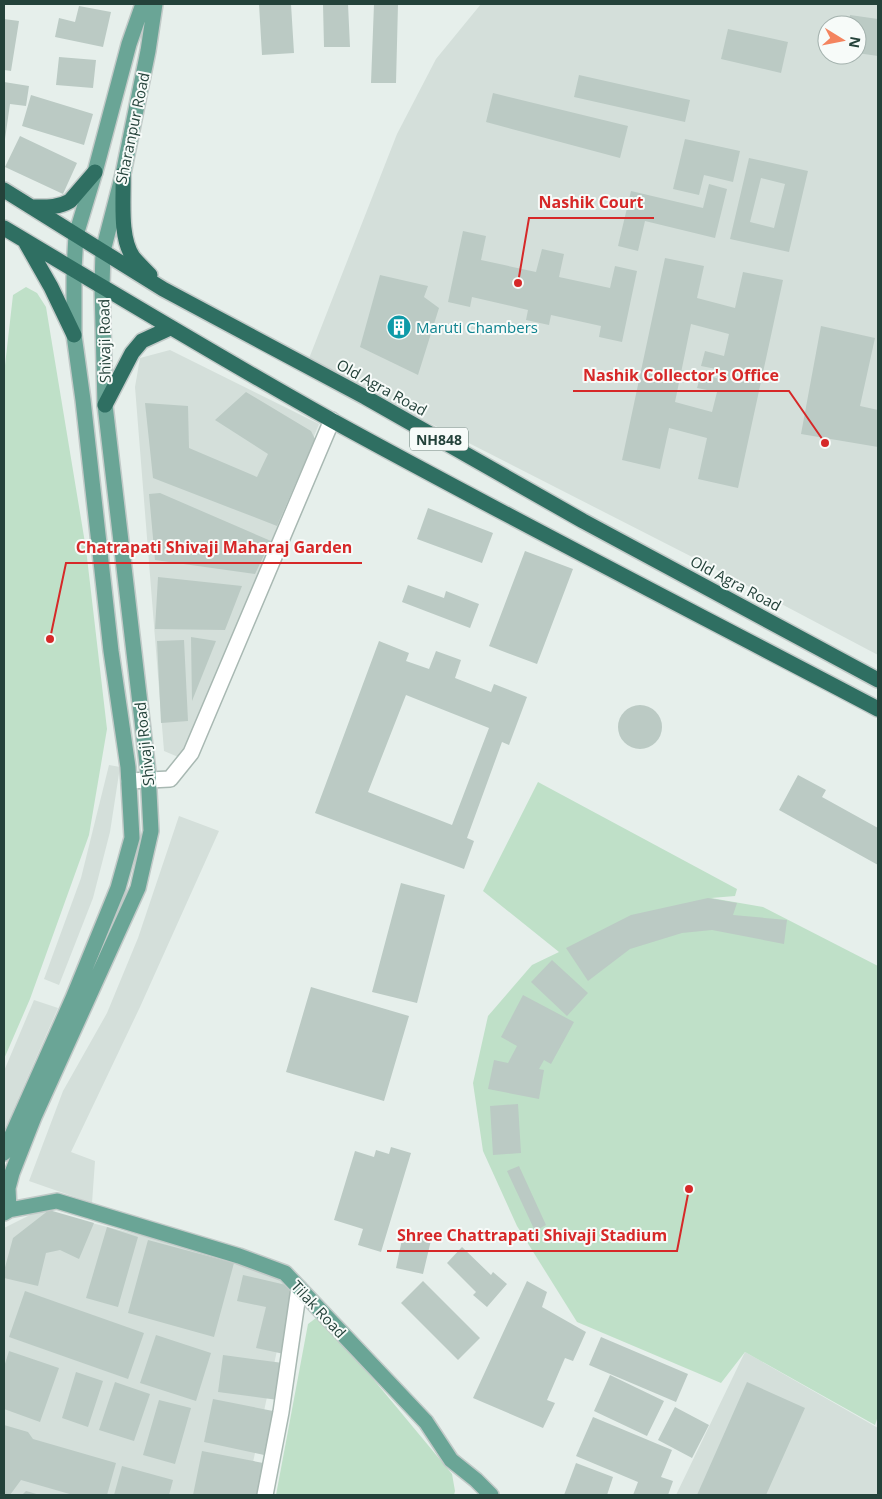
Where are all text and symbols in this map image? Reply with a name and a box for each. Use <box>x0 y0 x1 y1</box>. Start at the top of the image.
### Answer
north arrow <box>817 15 867 65</box>
text: N <box>845 35 866 50</box>
street label: Sharanpur Road <box>110 70 154 186</box>
callout: Nashik Court <box>529 187 654 218</box>
text: Nashik Court <box>539 191 644 213</box>
street label: Shivaji Road <box>93 299 115 383</box>
building icon: Maruti Chambers <box>386 314 412 340</box>
place label: Maruti Chambers <box>416 317 538 337</box>
street label: Old Agra Road <box>333 354 431 420</box>
callout: Nashik Collector's Office <box>573 360 789 391</box>
text: Nashik Collector's Office <box>583 364 779 386</box>
road number: NH848 <box>410 428 468 450</box>
callout: Chatrapati Shivaji Maharaj Garden <box>66 532 362 563</box>
text: Chatrapati Shivaji Maharaj Garden <box>76 536 352 558</box>
street label: Old Agra Road <box>687 551 785 615</box>
street label: Shivaji Road <box>130 701 158 787</box>
callout: Shree Chattrapati Shivaji Stadium <box>387 1220 677 1251</box>
text: Shree Chattrapati Shivaji Stadium <box>397 1224 667 1246</box>
street label: Tilak Road <box>287 1276 351 1342</box>

